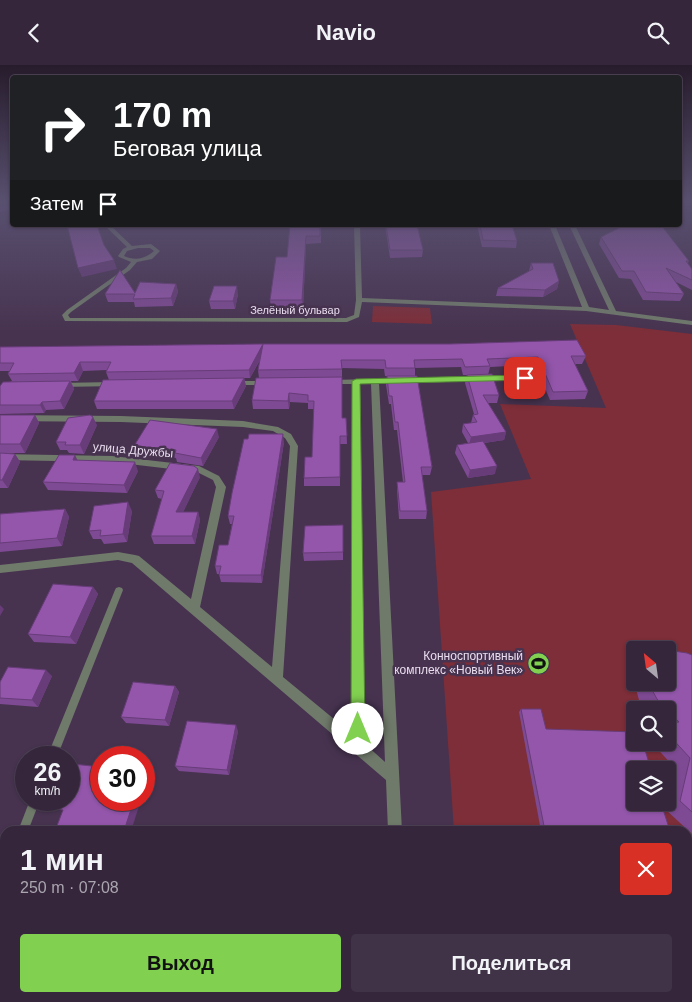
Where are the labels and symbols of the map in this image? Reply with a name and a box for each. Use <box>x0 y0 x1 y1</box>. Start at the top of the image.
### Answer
street label: Зелёный бульвар <box>250 304 340 316</box>
pin <box>504 357 546 399</box>
street label: улица Дружбы <box>92 440 174 460</box>
north arrow <box>626 641 676 691</box>
place label: Конноспортивный комплекс «Новый Век» <box>394 649 523 677</box>
sports icon: Конноспортивный комплекс «Новый Век» <box>527 651 551 675</box>
position arrow <box>331 702 383 754</box>
speed limit sign: 30 <box>90 746 155 811</box>

